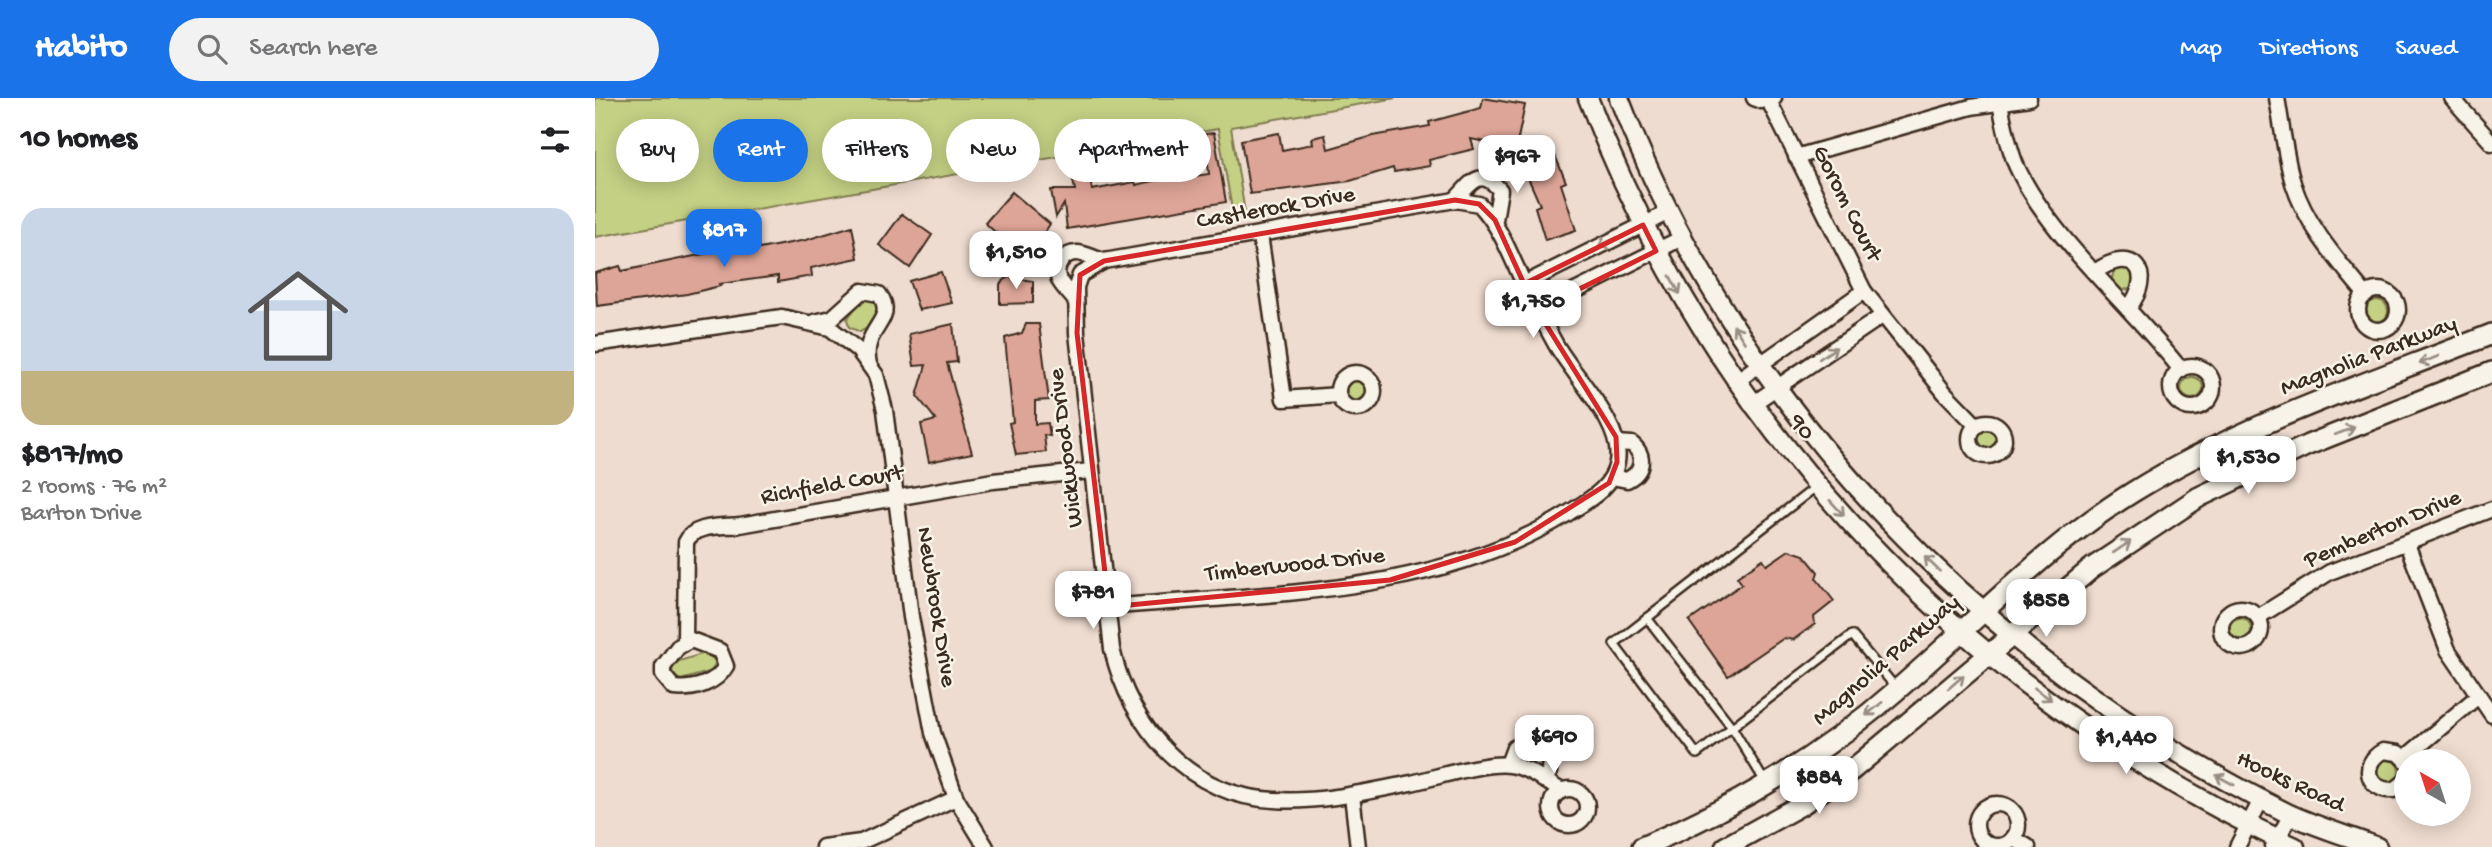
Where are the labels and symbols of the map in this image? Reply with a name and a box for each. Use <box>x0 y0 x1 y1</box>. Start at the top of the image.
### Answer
pin: $967 <box>1476 136 1558 195</box>
street label: Gorom Court <box>1804 141 1889 269</box>
street label: Castlerock Drive <box>1194 181 1358 237</box>
pin: $817 <box>683 209 765 269</box>
pin: $1,510 <box>959 232 1073 291</box>
one-way arrow <box>1598 236 1619 250</box>
one-way arrow <box>1669 274 1682 295</box>
pin: $1,750 <box>1476 280 1590 340</box>
street label: Magnolia Parkway <box>2277 310 2461 404</box>
one-way arrow <box>1732 325 1746 344</box>
one-way arrow <box>1818 346 1837 360</box>
one-way arrow <box>2418 354 2440 367</box>
street label: Wickwood Drive <box>1043 366 1091 529</box>
street label: 90 <box>1781 408 1820 447</box>
one-way arrow <box>2333 424 2355 436</box>
pin: $1,530 <box>2191 436 2305 496</box>
street label: Richfield Court <box>759 459 908 513</box>
street label: Pemberton Drive <box>2299 484 2466 577</box>
one-way arrow <box>1829 499 1845 517</box>
street label: Newbrook Drive <box>908 525 962 690</box>
one-way arrow <box>2112 540 2132 554</box>
street label: Timberwood Drive <box>1202 542 1387 590</box>
one-way arrow <box>1924 556 1941 573</box>
pin: $781 <box>1052 572 1134 631</box>
pin: $858 <box>2005 580 2087 639</box>
street label: Magnolia Parkway <box>1807 589 1967 733</box>
one-way arrow <box>1947 674 1965 690</box>
one-way arrow <box>2033 687 2052 701</box>
one-way arrow <box>1865 701 1883 717</box>
pin: $690 <box>1513 716 1595 775</box>
pin: $1,440 <box>2069 716 2183 776</box>
street label: Hooks Road <box>2231 745 2351 822</box>
north arrow <box>2394 749 2471 826</box>
pin: $884 <box>1778 756 1860 816</box>
one-way arrow <box>2215 773 2236 787</box>

